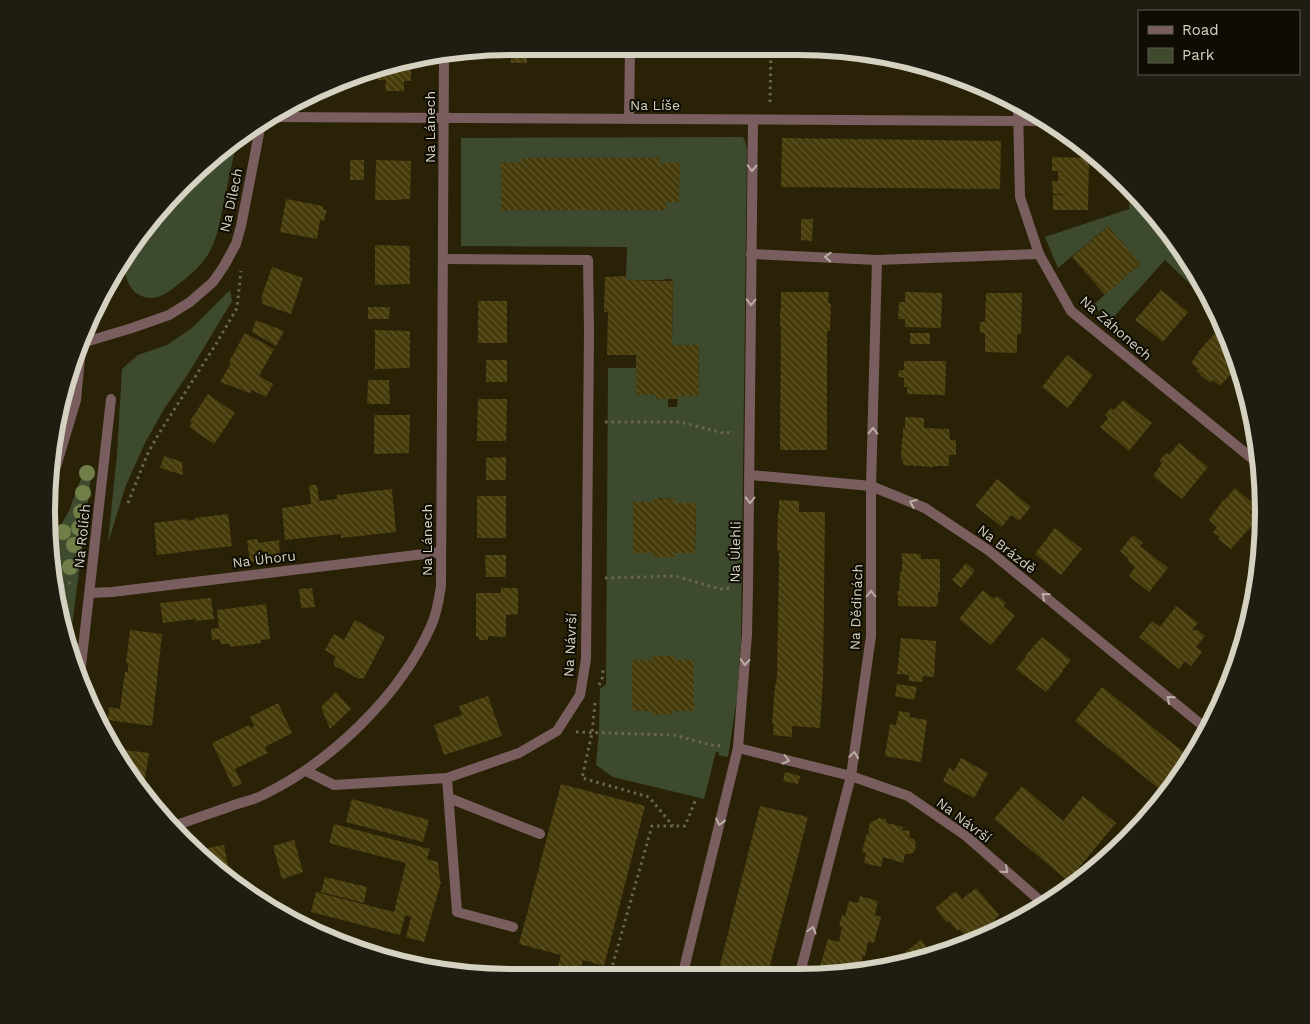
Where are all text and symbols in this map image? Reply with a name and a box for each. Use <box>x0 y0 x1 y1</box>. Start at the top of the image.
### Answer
legend <box>1138 10 1300 75</box>
text: Road <box>1182 21 1219 39</box>
text: Park <box>1182 46 1215 64</box>
street label: Na Lánech <box>422 91 438 163</box>
street label: Na Líše <box>630 97 680 113</box>
one-way arrow <box>747 165 757 173</box>
street label: Na Dílech <box>216 166 246 234</box>
one-way arrow <box>824 252 832 263</box>
street label: Na Záhonech <box>1077 293 1155 363</box>
one-way arrow <box>746 299 756 307</box>
one-way arrow <box>867 427 878 435</box>
one-way arrow <box>745 496 755 504</box>
one-way arrow <box>909 498 917 508</box>
street label: Na Rolích <box>71 503 93 569</box>
street label: Na Lánech <box>419 504 435 576</box>
street label: Na Úlehli <box>726 521 744 583</box>
street label: Na Brázdě <box>975 521 1039 577</box>
street label: Na Úhoru <box>231 547 297 571</box>
street label: Na Dědinách <box>846 564 866 650</box>
one-way arrow <box>866 589 876 597</box>
one-way arrow <box>1041 593 1050 602</box>
street label: Na Návrší <box>560 612 580 677</box>
one-way arrow <box>740 659 751 667</box>
one-way arrow <box>1167 696 1176 705</box>
one-way arrow <box>849 751 859 759</box>
one-way arrow <box>781 754 790 765</box>
street label: Na Návrší <box>934 794 995 846</box>
one-way arrow <box>715 818 726 827</box>
one-way arrow <box>999 864 1008 873</box>
one-way arrow <box>806 926 816 934</box>

